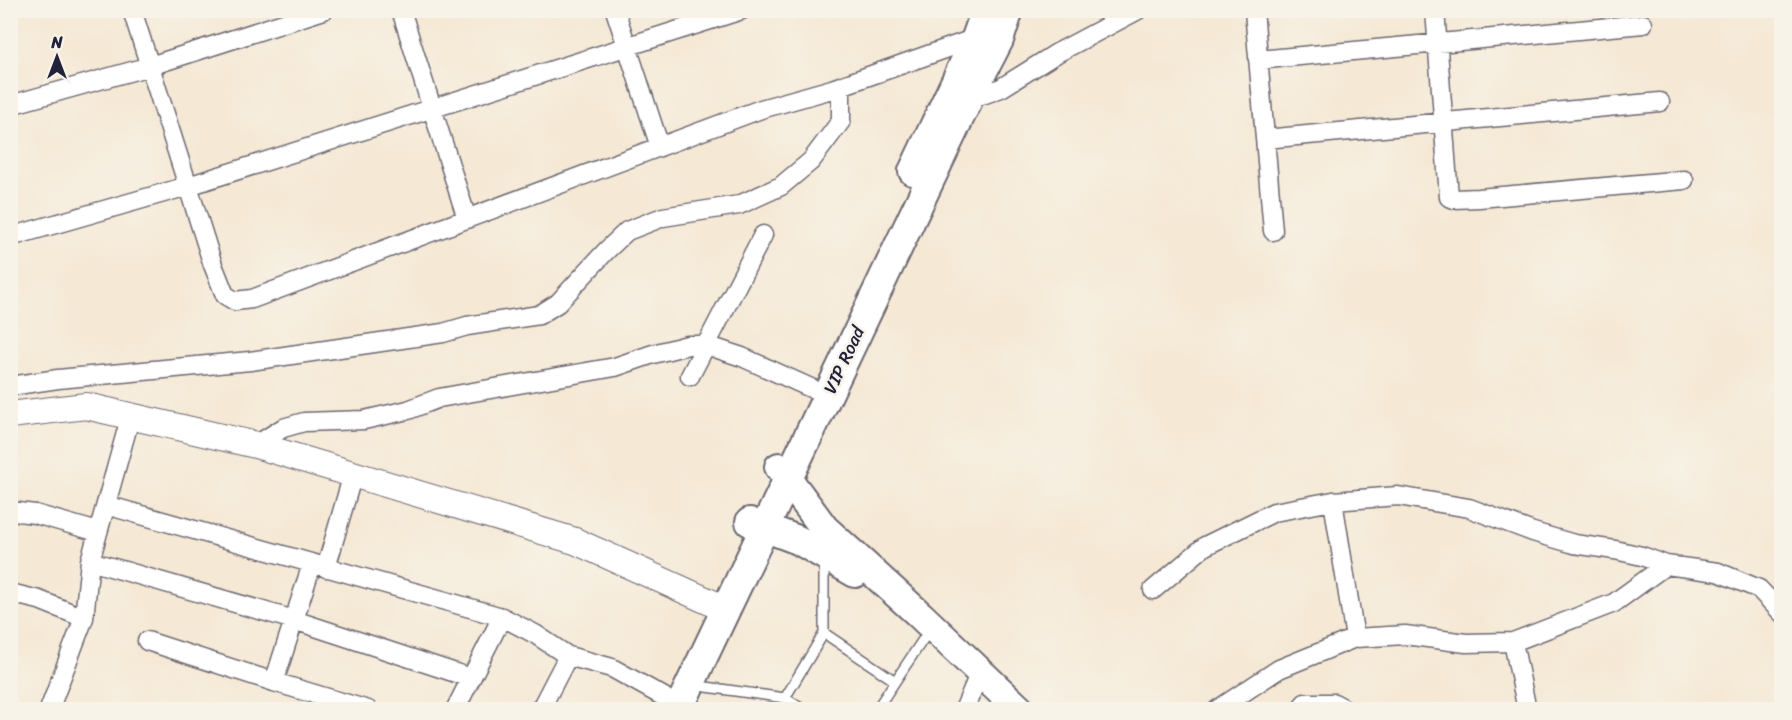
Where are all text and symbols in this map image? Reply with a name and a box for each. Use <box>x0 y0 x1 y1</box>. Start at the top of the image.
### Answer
north arrow <box>27 27 87 87</box>
text: N <box>50 28 63 57</box>
street label: VIP Road <box>814 319 874 399</box>

